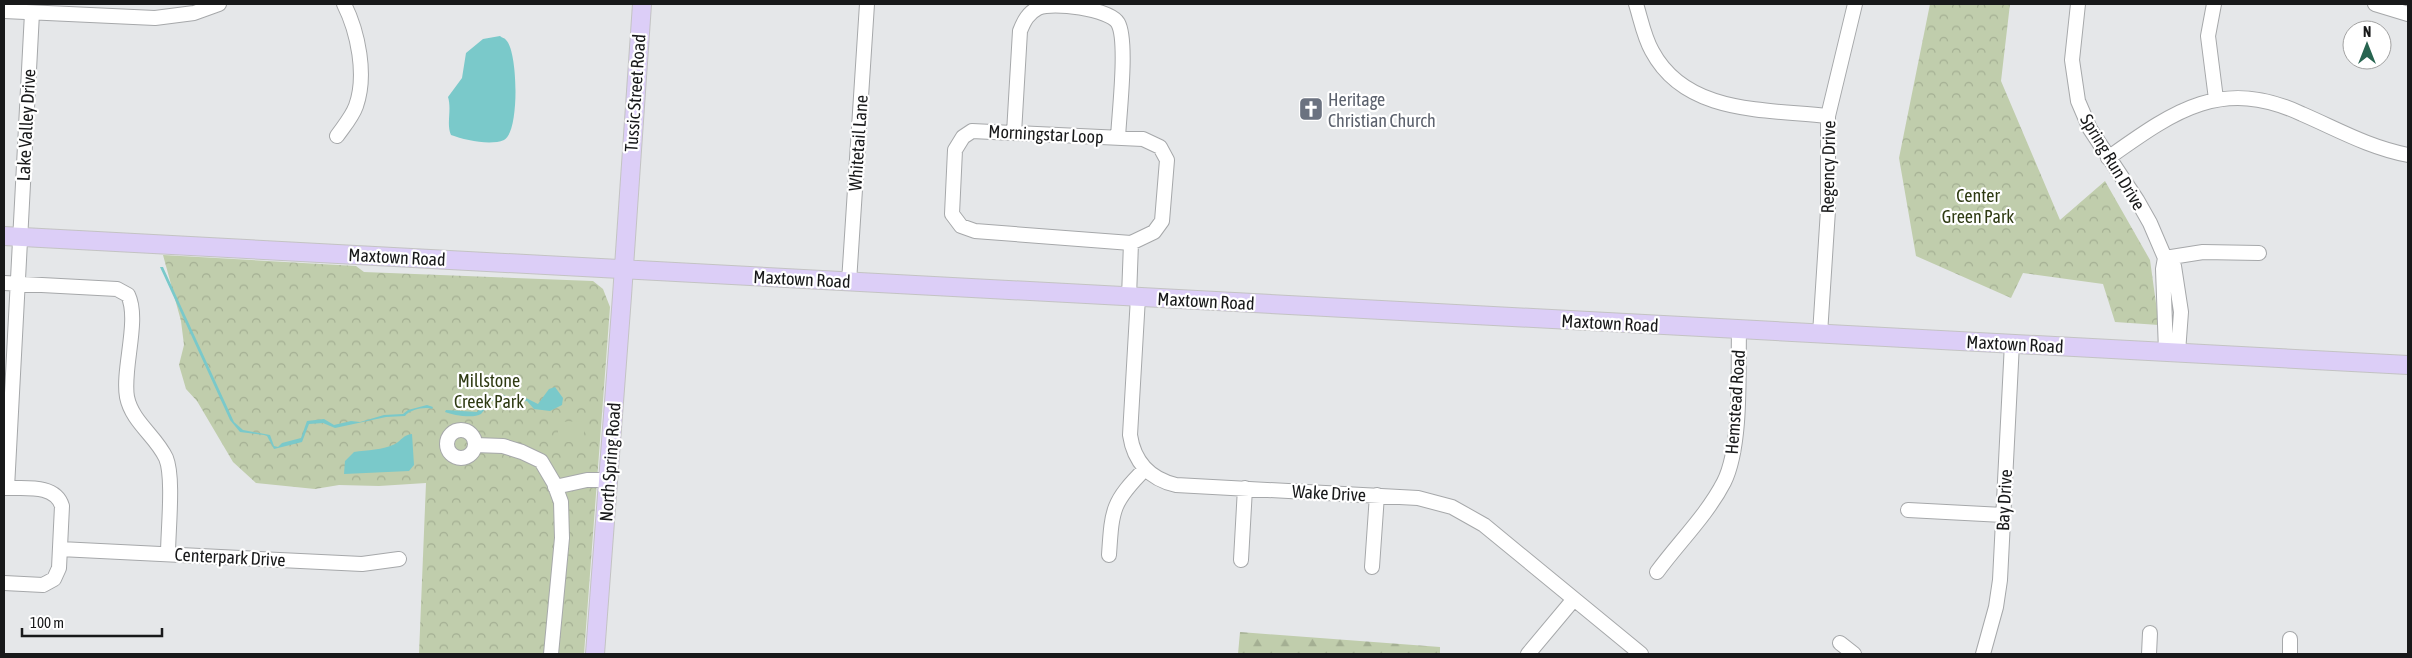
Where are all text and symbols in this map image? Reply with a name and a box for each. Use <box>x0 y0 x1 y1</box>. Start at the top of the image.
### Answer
north arrow <box>2342 20 2392 70</box>
text: N <box>2363 24 2371 40</box>
street label: Tussic Street Road <box>620 33 650 153</box>
street label: Lake Valley Drive <box>13 68 39 182</box>
place label: Heritage Christian Church <box>1328 89 1436 131</box>
street label: Whitetail Lane <box>844 94 872 192</box>
church icon: Heritage Christian Church <box>1298 96 1324 122</box>
street label: Spring Run Drive <box>2076 110 2150 214</box>
street label: Morningstar Loop <box>988 120 1104 148</box>
street label: Regency Drive <box>1817 120 1839 214</box>
park label: Center Green Park <box>1942 185 2014 227</box>
street label: Maxtown Road <box>348 244 446 270</box>
street label: Maxtown Road <box>753 266 851 292</box>
street label: Maxtown Road <box>1157 288 1255 314</box>
street label: Maxtown Road <box>1561 310 1659 336</box>
street label: Maxtown Road <box>1966 331 2064 357</box>
street label: Hemstead Road <box>1721 349 1749 455</box>
park label: Millstone Creek Park <box>454 370 524 412</box>
street label: North Spring Road <box>595 402 625 522</box>
street label: Bay Drive <box>1992 469 2016 531</box>
street label: Wake Drive <box>1291 481 1367 505</box>
street label: Centerpark Drive <box>174 544 286 570</box>
scale bar <box>22 606 162 638</box>
text: 100 m <box>30 614 64 631</box>

